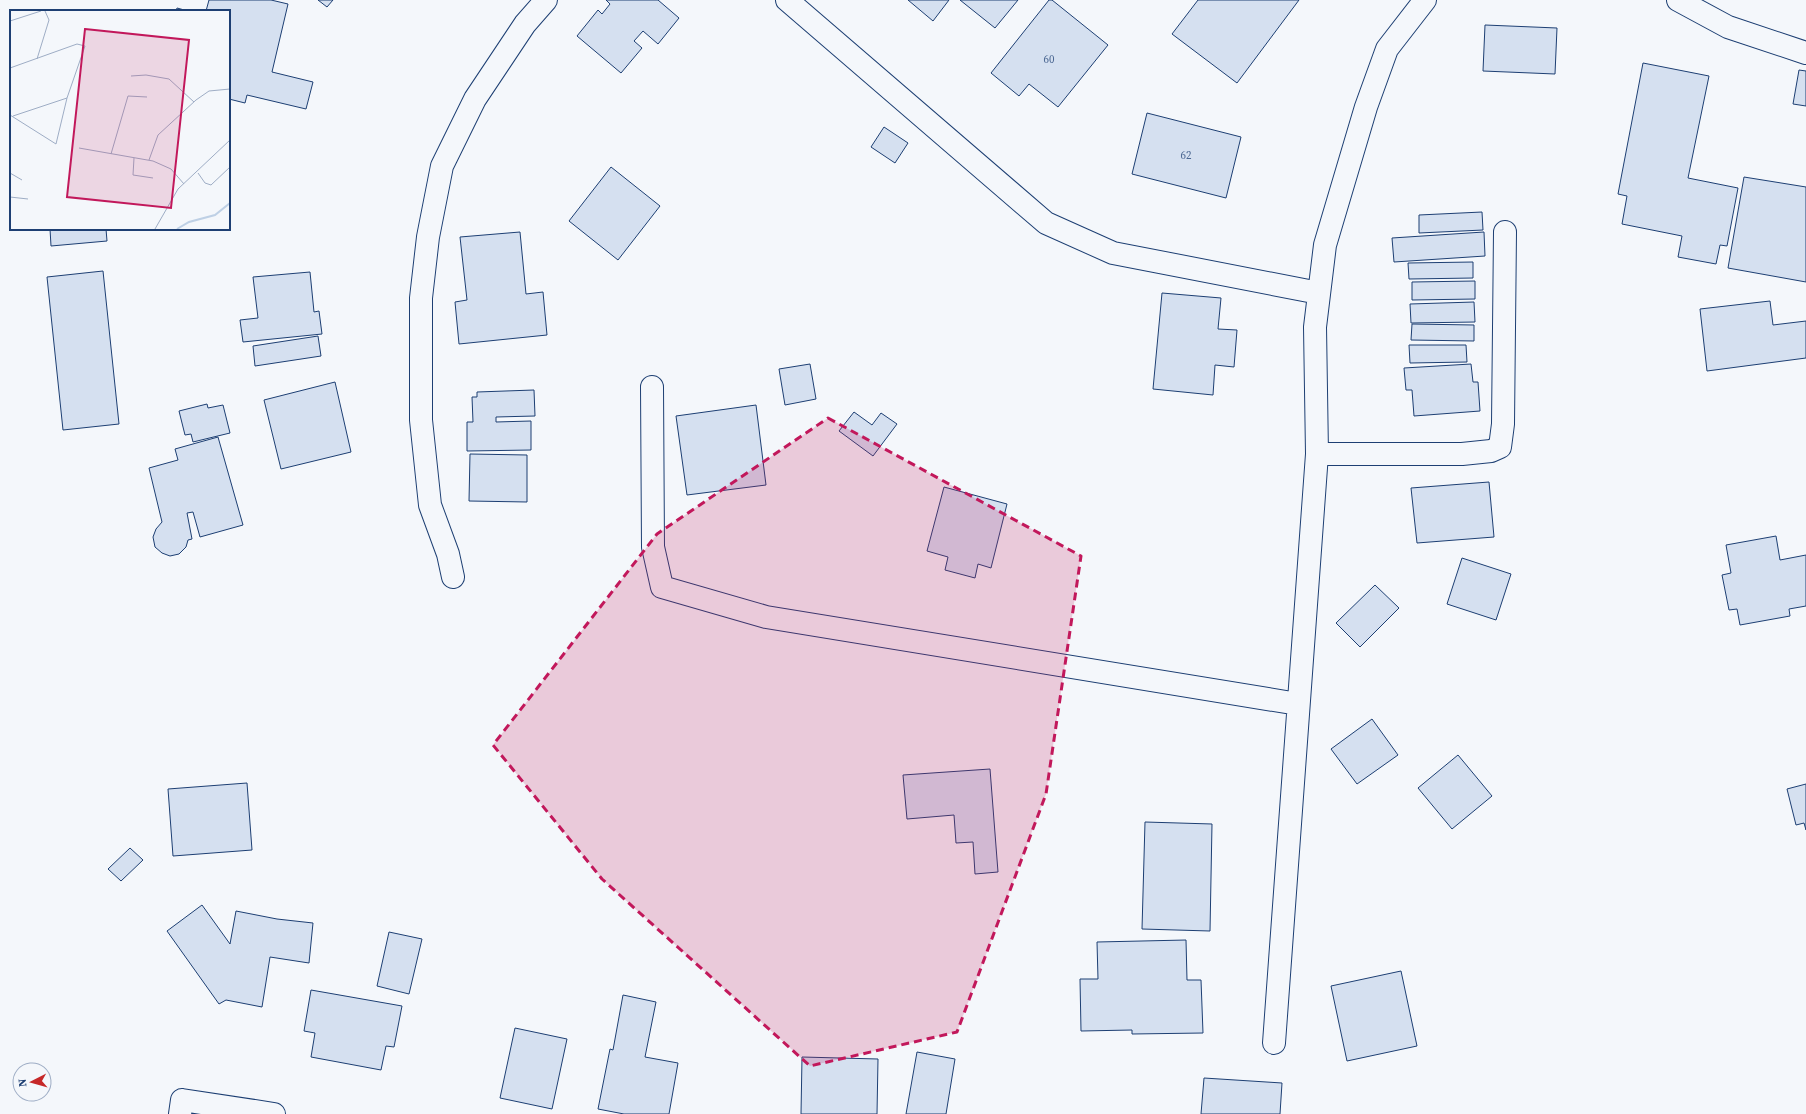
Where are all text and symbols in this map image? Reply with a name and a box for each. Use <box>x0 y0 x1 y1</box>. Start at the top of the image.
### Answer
inset map <box>10 10 230 230</box>
house number: 60 <box>1044 52 1055 67</box>
house number: 62 <box>1181 148 1192 163</box>
north arrow <box>12 1062 52 1102</box>
text: N <box>15 1078 30 1088</box>

